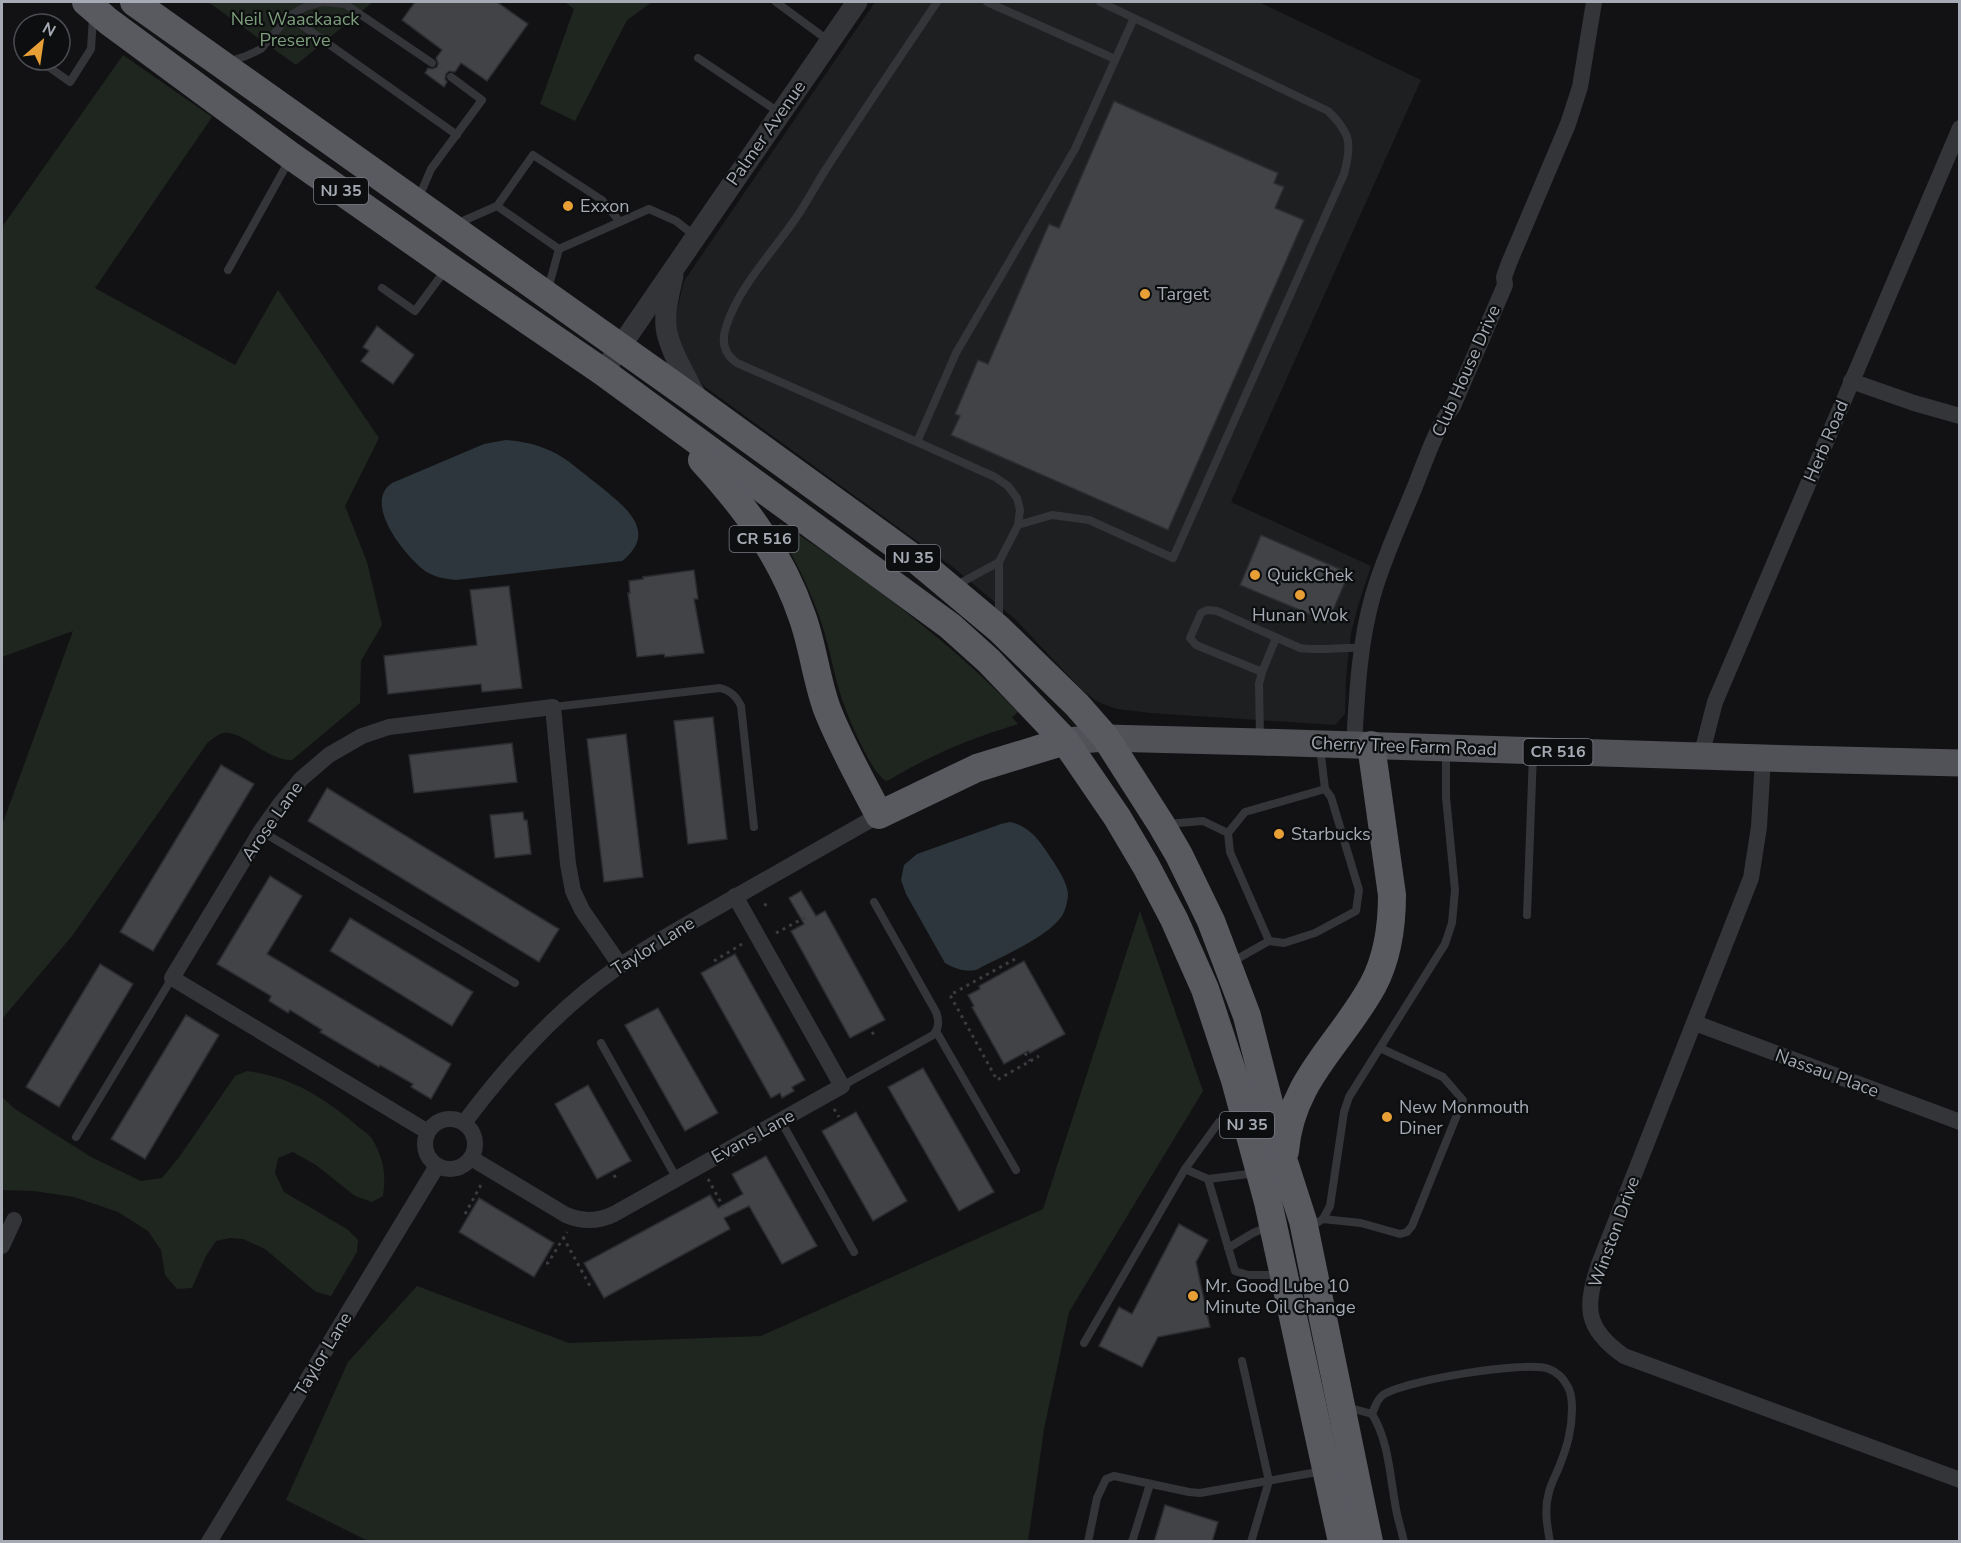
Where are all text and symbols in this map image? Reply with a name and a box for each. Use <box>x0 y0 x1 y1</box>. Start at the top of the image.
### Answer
park label: Neil Waackaack Preserve <box>231 7 360 52</box>
north arrow <box>12 12 72 72</box>
text: N <box>38 17 59 42</box>
street label: Palmer Avenue <box>721 76 811 190</box>
road number: NJ 35 <box>314 178 368 204</box>
place label: Exxon <box>580 194 629 218</box>
marker: Exxon <box>561 199 575 213</box>
place label: Target <box>1157 282 1209 306</box>
marker: Target <box>1138 287 1152 301</box>
street label: Club House Drive <box>1426 301 1506 441</box>
street label: Herb Road <box>1798 396 1854 486</box>
road number: CR 516 <box>730 526 798 552</box>
road number: NJ 35 <box>886 545 940 571</box>
place label: QuickChek <box>1267 563 1354 587</box>
marker: QuickChek <box>1248 568 1262 582</box>
marker: Hunan Wok <box>1293 588 1307 602</box>
place label: Hunan Wok <box>1252 603 1349 627</box>
street label: Cherry Tree Farm Road <box>1311 731 1497 761</box>
road number: CR 516 <box>1524 739 1592 765</box>
street label: Arose Lane <box>236 777 308 865</box>
place label: Starbucks <box>1291 822 1371 846</box>
marker: Starbucks <box>1272 827 1286 841</box>
street label: Taylor Lane <box>607 911 699 981</box>
street label: Nassau Place <box>1772 1043 1882 1103</box>
place label: New Monmouth Diner <box>1399 1095 1529 1140</box>
street label: Evans Lane <box>707 1103 799 1169</box>
marker: New Monmouth Diner <box>1380 1110 1394 1124</box>
road number: NJ 35 <box>1220 1112 1274 1138</box>
street label: Winston Drive <box>1583 1173 1645 1291</box>
place label: Mr. Good Lube 10 Minute Oil Change <box>1205 1274 1355 1319</box>
marker: Mr. Good Lube 10 Minute Oil Change <box>1186 1289 1200 1303</box>
street label: Taylor Lane <box>289 1308 357 1400</box>

